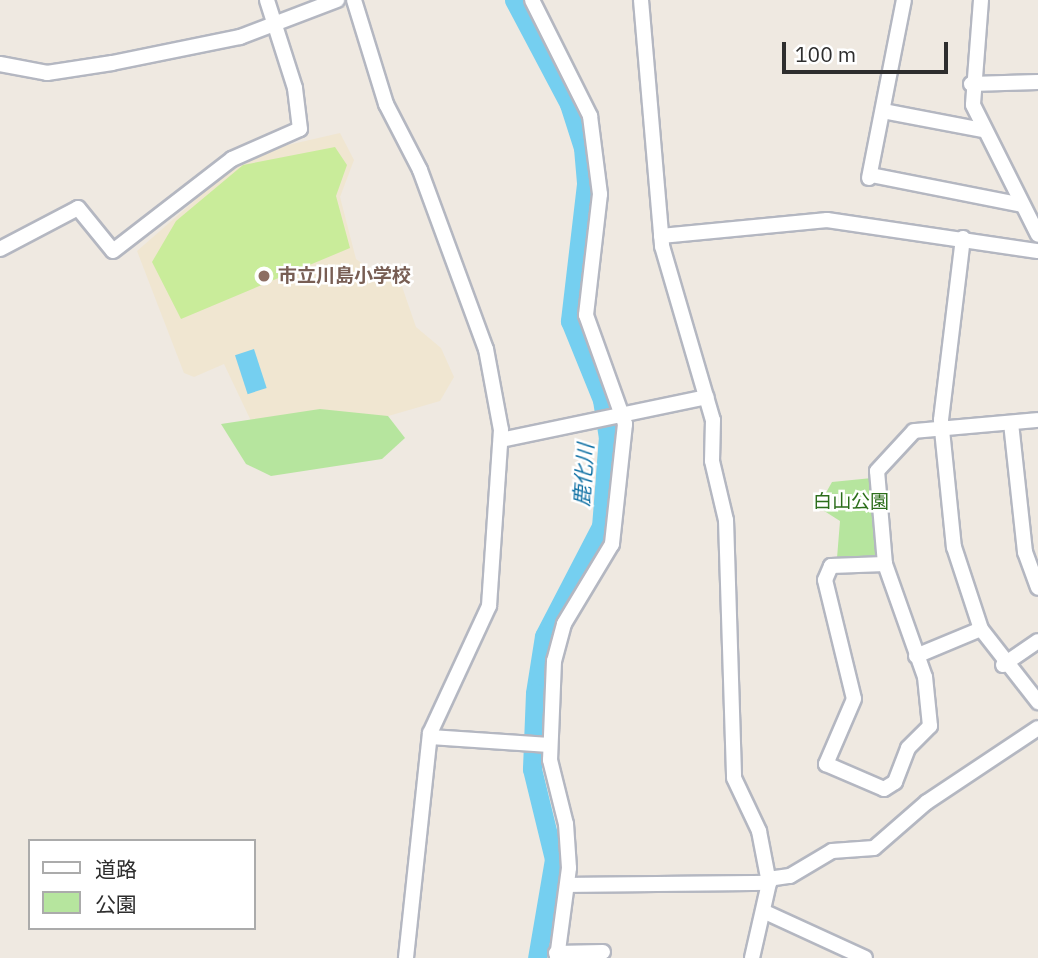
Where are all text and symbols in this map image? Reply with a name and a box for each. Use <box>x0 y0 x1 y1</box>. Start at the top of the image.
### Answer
scale bar <box>786 28 952 72</box>
text: 100 m <box>795 40 856 68</box>
place label: 市立川島小学校 <box>278 265 411 287</box>
marker: 市立川島小学校 <box>256 268 272 284</box>
water label: 鹿化川 <box>568 443 598 507</box>
park label: 白山公園 <box>813 491 889 513</box>
legend <box>28 839 256 930</box>
text: 道路 <box>95 855 137 883</box>
text: 公園 <box>95 890 137 918</box>

